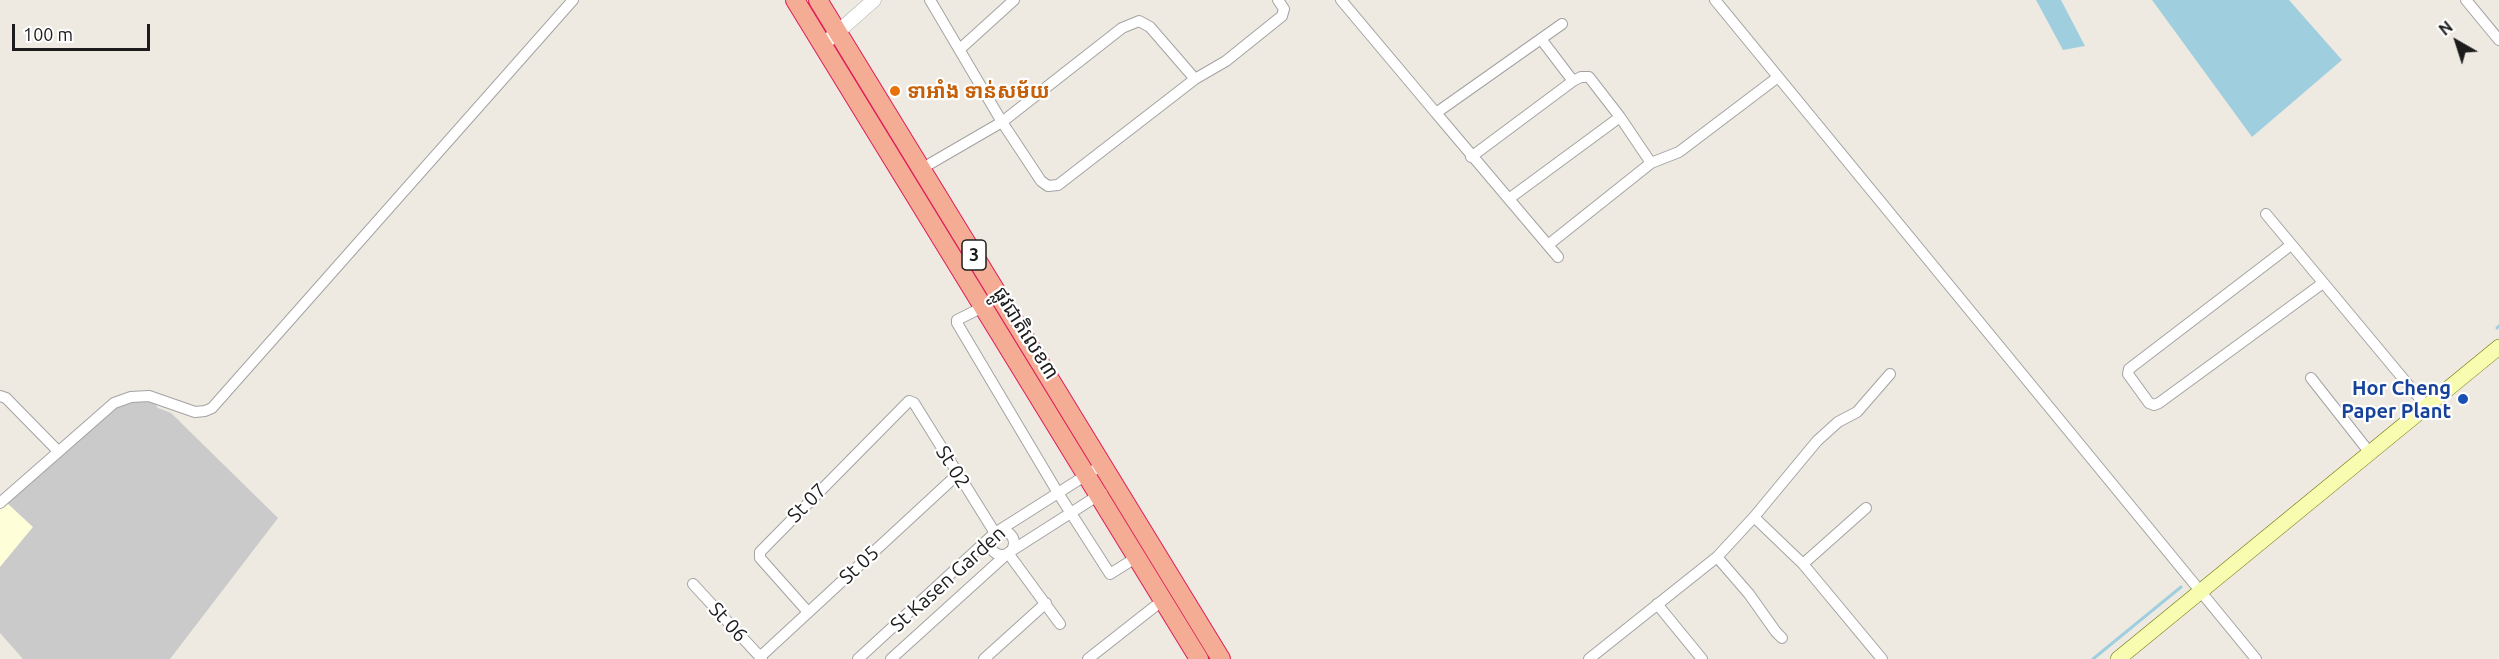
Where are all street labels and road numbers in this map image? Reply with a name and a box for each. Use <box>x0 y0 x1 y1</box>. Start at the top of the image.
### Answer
road number: 3 <box>962 240 986 270</box>
street label: ផ្លូវជាតិលេខ៣ <box>988 282 1064 384</box>
street label: St 02 <box>931 441 975 493</box>
street label: St 07 <box>782 478 832 528</box>
street label: St Kasen Garden <box>886 521 1010 637</box>
street label: St 05 <box>834 541 884 589</box>
street label: St 06 <box>704 597 752 647</box>

